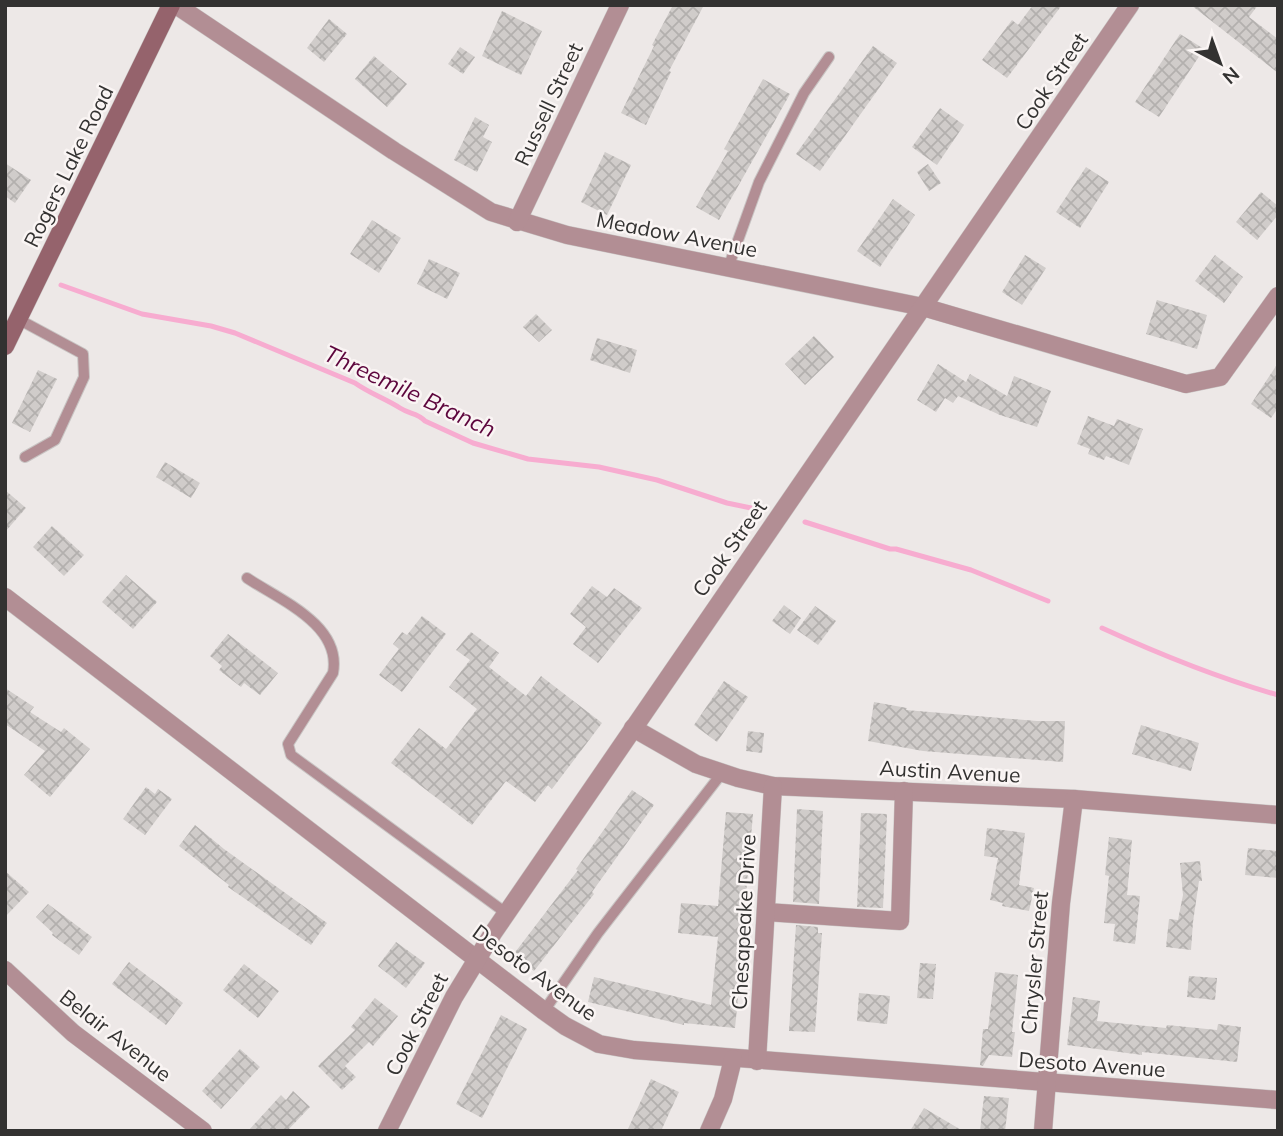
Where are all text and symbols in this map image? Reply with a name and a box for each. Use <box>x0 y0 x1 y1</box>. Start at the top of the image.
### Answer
street label: Cook Street <box>1009 27 1093 135</box>
north arrow <box>1185 28 1255 98</box>
street label: Russell Street <box>508 38 588 170</box>
text: N <box>1218 62 1244 90</box>
street label: Rogers Lake Road <box>18 81 118 251</box>
street label: Meadow Avenue <box>594 206 760 262</box>
water label: Threemile Branch <box>319 338 501 444</box>
street label: Cook Street <box>686 495 772 601</box>
street label: Austin Avenue <box>879 754 1021 788</box>
street label: Chesapeake Drive <box>725 833 761 1011</box>
street label: Chrysler Street <box>1015 890 1053 1036</box>
street label: Desoto Avenue <box>468 918 602 1026</box>
street label: Cook Street <box>379 968 453 1080</box>
street label: Belair Avenue <box>55 983 177 1087</box>
street label: Desoto Avenue <box>1018 1046 1166 1082</box>

